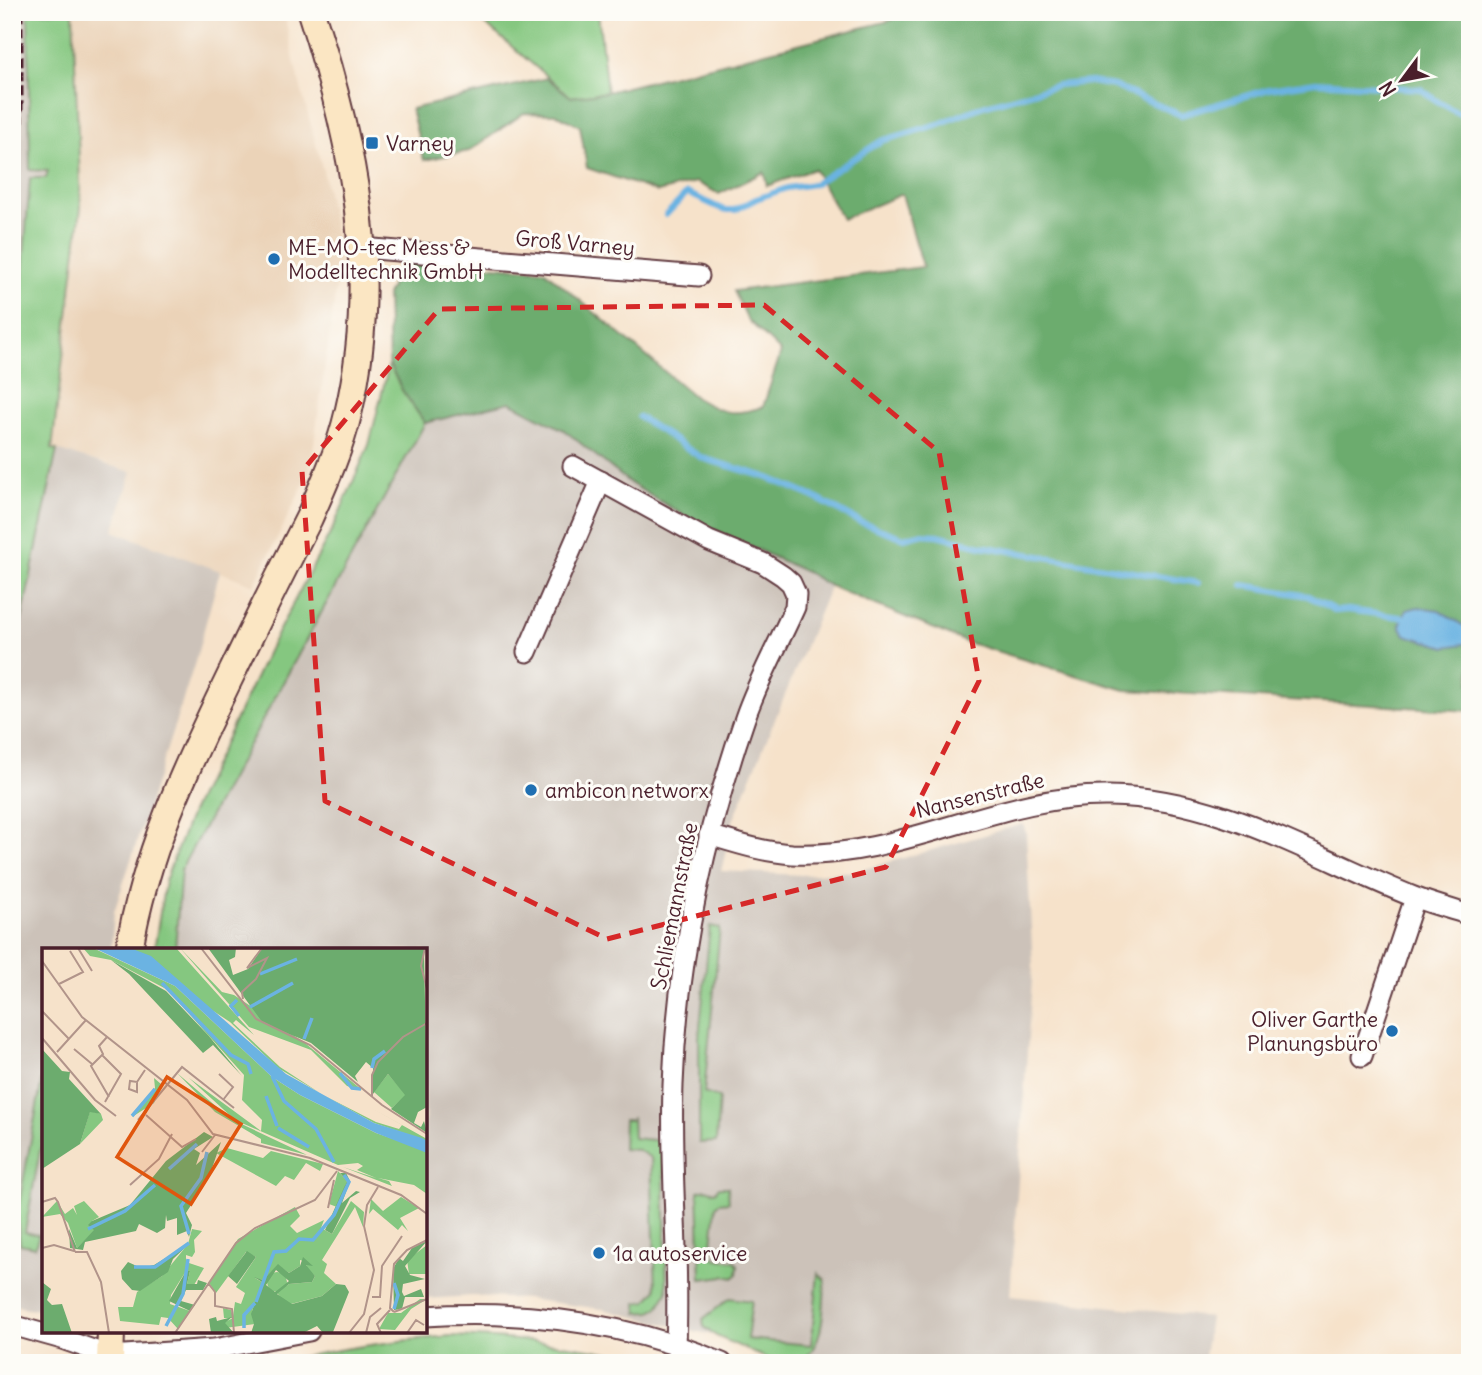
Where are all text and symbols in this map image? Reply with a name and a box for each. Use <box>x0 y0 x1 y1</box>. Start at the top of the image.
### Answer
north arrow <box>1366 46 1436 116</box>
text: N <box>1374 77 1401 101</box>
place label: Varney <box>386 130 454 157</box>
marker: Varney <box>364 135 380 151</box>
street label: Groß Varney <box>514 224 636 262</box>
place label: ME-MO-tec Mess & Modelltechnik GmbH <box>288 234 483 285</box>
marker: ME-MO-tec Mess & Modelltechnik GmbH <box>266 251 282 267</box>
street label: Nansenstraße <box>913 766 1047 824</box>
place label: ambicon networx <box>545 777 709 804</box>
marker: ambicon networx <box>523 782 539 798</box>
street label: Schliemannstraße <box>645 820 703 992</box>
inset map <box>42 948 427 1333</box>
place label: Oliver Garthe Planungsbüro <box>1247 1006 1378 1057</box>
marker: Oliver Garthe Planungsbüro <box>1384 1023 1400 1039</box>
place label: 1a autoservice <box>613 1240 747 1267</box>
marker: 1a autoservice <box>591 1245 607 1261</box>

